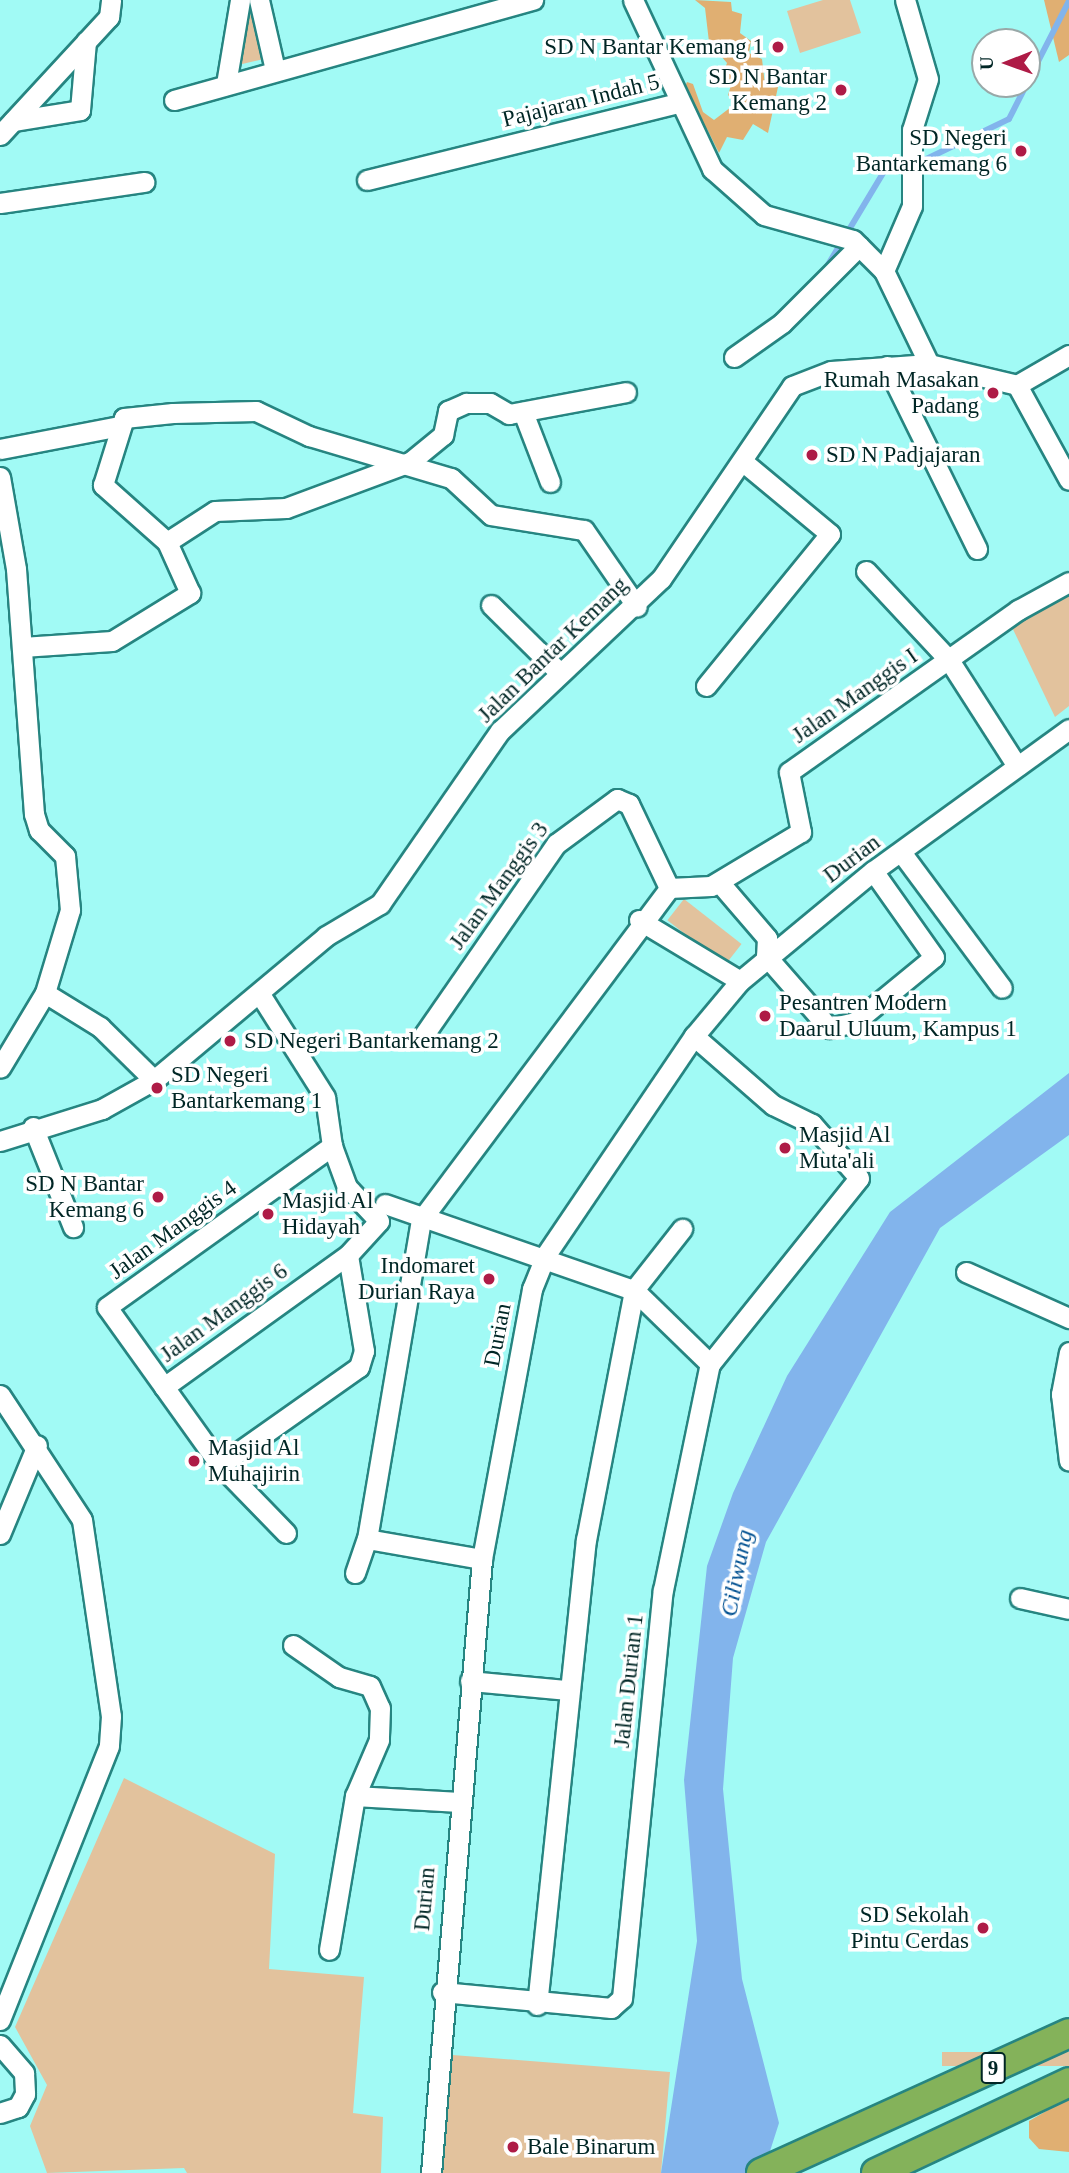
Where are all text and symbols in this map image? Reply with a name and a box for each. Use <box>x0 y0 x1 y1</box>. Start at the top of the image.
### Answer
north arrow <box>971 28 1041 98</box>
place label: SD N Bantar Kemang 1 <box>544 33 764 61</box>
marker: SD N Bantar Kemang 1 <box>770 39 786 55</box>
text: U <box>976 56 997 70</box>
place label: SD N Bantar Kemang 2 <box>708 63 827 117</box>
street label: Pajajaran Indah 5 <box>500 68 662 134</box>
marker: SD N Bantar Kemang 2 <box>833 82 849 98</box>
place label: SD Negeri Bantarkemang 6 <box>856 124 1007 178</box>
marker: SD Negeri Bantarkemang 6 <box>1013 143 1029 159</box>
place label: Rumah Masakan Padang <box>824 366 979 420</box>
marker: Rumah Masakan Padang <box>985 385 1001 401</box>
place label: SD N Padjajaran <box>826 441 981 469</box>
marker: SD N Padjajaran <box>804 447 820 463</box>
street label: Jalan Bantar Kemang <box>472 571 634 729</box>
street label: Jalan Manggis I <box>787 643 923 749</box>
street label: Jalan Manggis 3 <box>444 817 554 955</box>
street label: Durian <box>818 829 886 889</box>
place label: Pesantren Modern Daarul Uluum, Kampus 1 <box>779 989 1017 1043</box>
marker: Pesantren Modern Daarul Uluum, Kampus 1 <box>757 1008 773 1024</box>
place label: SD Negeri Bantarkemang 2 <box>244 1027 499 1055</box>
marker: SD Negeri Bantarkemang 2 <box>222 1033 238 1049</box>
place label: SD Negeri Bantarkemang 1 <box>171 1061 322 1115</box>
marker: SD Negeri Bantarkemang 1 <box>149 1080 165 1096</box>
place label: Masjid Al Muta'ali <box>799 1121 892 1175</box>
marker: Masjid Al Muta'ali <box>777 1140 793 1156</box>
place label: SD N Bantar Kemang 6 <box>25 1170 144 1224</box>
street label: Jalan Manggis 4 <box>104 1175 242 1285</box>
place label: Masjid Al Hidayah <box>282 1187 375 1241</box>
marker: SD N Bantar Kemang 6 <box>150 1189 166 1205</box>
marker: Masjid Al Hidayah <box>260 1206 276 1222</box>
place label: Indomaret Durian Raya <box>358 1252 475 1306</box>
street label: Jalan Manggis 6 <box>155 1258 293 1368</box>
marker: Indomaret Durian Raya <box>481 1271 497 1287</box>
street label: Durian <box>478 1301 518 1369</box>
place label: Masjid Al Muhajirin <box>208 1434 301 1488</box>
marker: Masjid Al Muhajirin <box>186 1453 202 1469</box>
water label: Ciliwung <box>714 1527 760 1619</box>
street label: Jalan Durian 1 <box>608 1613 650 1749</box>
street label: Durian <box>408 1866 442 1932</box>
place label: SD Sekolah Pintu Cerdas <box>851 1901 969 1955</box>
marker: SD Sekolah Pintu Cerdas <box>975 1920 991 1936</box>
road number: 9 <box>981 2050 1005 2086</box>
place label: Bale Binarum <box>527 2133 655 2161</box>
marker: Bale Binarum <box>505 2139 521 2155</box>

